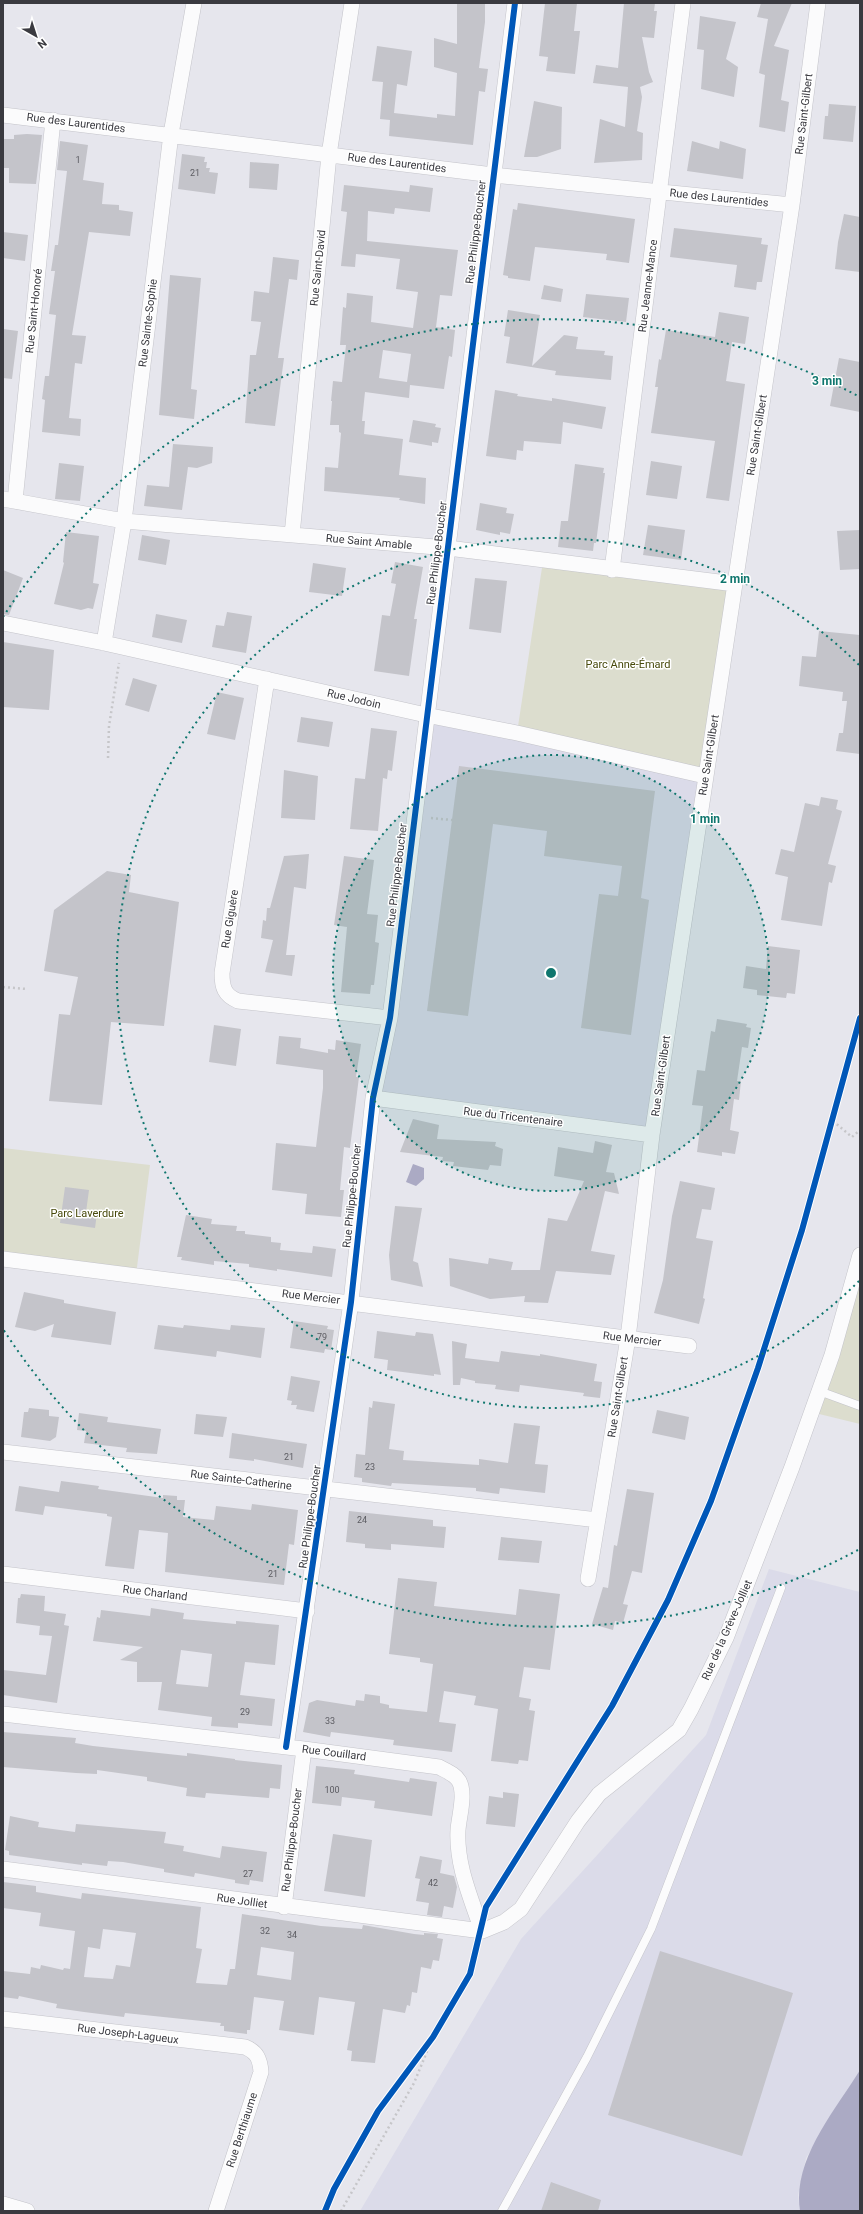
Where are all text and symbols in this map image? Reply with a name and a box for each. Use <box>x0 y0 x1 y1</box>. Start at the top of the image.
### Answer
north arrow <box>16 16 56 56</box>
text: N <box>35 36 49 51</box>
street label: Rue Saint-Gilbert <box>793 72 815 155</box>
street label: Rue des Laurentides <box>26 110 126 136</box>
street label: Rue des Laurentides <box>347 150 447 176</box>
house number: 1 <box>75 155 81 165</box>
house number: 21 <box>190 168 200 178</box>
street label: Rue Philippe-Boucher <box>463 179 489 285</box>
street label: Rue des Laurentides <box>669 186 769 210</box>
street label: Rue Saint-David <box>308 229 328 307</box>
street label: Rue Jeanne-Mance <box>636 239 660 333</box>
street label: Rue Saint-Honoré <box>23 268 45 354</box>
street label: Rue Sainte-Sophie <box>136 278 160 368</box>
text: 3 min <box>812 374 842 388</box>
street label: Rue Saint-Gilbert <box>744 393 770 476</box>
street label: Rue Philippe-Boucher <box>424 500 450 606</box>
street label: Rue Saint Amable <box>325 532 413 552</box>
text: 2 min <box>720 572 750 586</box>
park label: Parc Anne-Émard <box>586 658 670 671</box>
street label: Rue Jodoin <box>326 686 382 712</box>
street label: Rue Saint-Gilbert <box>696 713 722 796</box>
text: 1 min <box>690 812 720 826</box>
street label: Rue Philippe-Boucher <box>384 822 410 928</box>
street label: Rue Giguère <box>219 889 241 949</box>
centre of rings <box>544 966 558 980</box>
street label: Rue Saint-Gilbert <box>649 1034 673 1117</box>
street label: Rue du Tricentenaire <box>463 1104 564 1130</box>
street label: Rue Philippe-Boucher <box>340 1143 364 1249</box>
park label: Parc Laverdure <box>50 1207 124 1220</box>
street label: Rue Mercier <box>281 1287 341 1307</box>
street label: Rue Mercier <box>602 1329 662 1349</box>
house number: 79 <box>317 1332 327 1342</box>
street label: Rue Saint-Gilbert <box>605 1355 631 1438</box>
house number: 21 <box>284 1452 294 1462</box>
house number: 23 <box>365 1462 375 1472</box>
street label: Rue Philippe-Boucher <box>296 1464 324 1570</box>
street label: Rue Sainte-Catherine <box>190 1467 293 1493</box>
house number: 24 <box>357 1515 367 1525</box>
house number: 21 <box>268 1569 278 1579</box>
street label: Rue de la Grève-Jolliet <box>699 1577 755 1682</box>
street label: Rue Charland <box>122 1583 188 1603</box>
house number: 29 <box>240 1707 250 1717</box>
house number: 33 <box>325 1716 335 1726</box>
street label: Rue Couillard <box>301 1743 367 1763</box>
house number: 100 <box>324 1785 340 1795</box>
street label: Rue Philippe-Boucher <box>279 1787 305 1893</box>
house number: 27 <box>243 1869 253 1879</box>
house number: 42 <box>428 1878 438 1888</box>
street label: Rue Jolliet <box>216 1891 269 1911</box>
house number: 32 <box>260 1926 270 1936</box>
house number: 34 <box>287 1930 297 1940</box>
street label: Rue Joseph-Lagueux <box>77 2021 180 2047</box>
street label: Rue Berthiaume <box>224 2091 260 2169</box>

